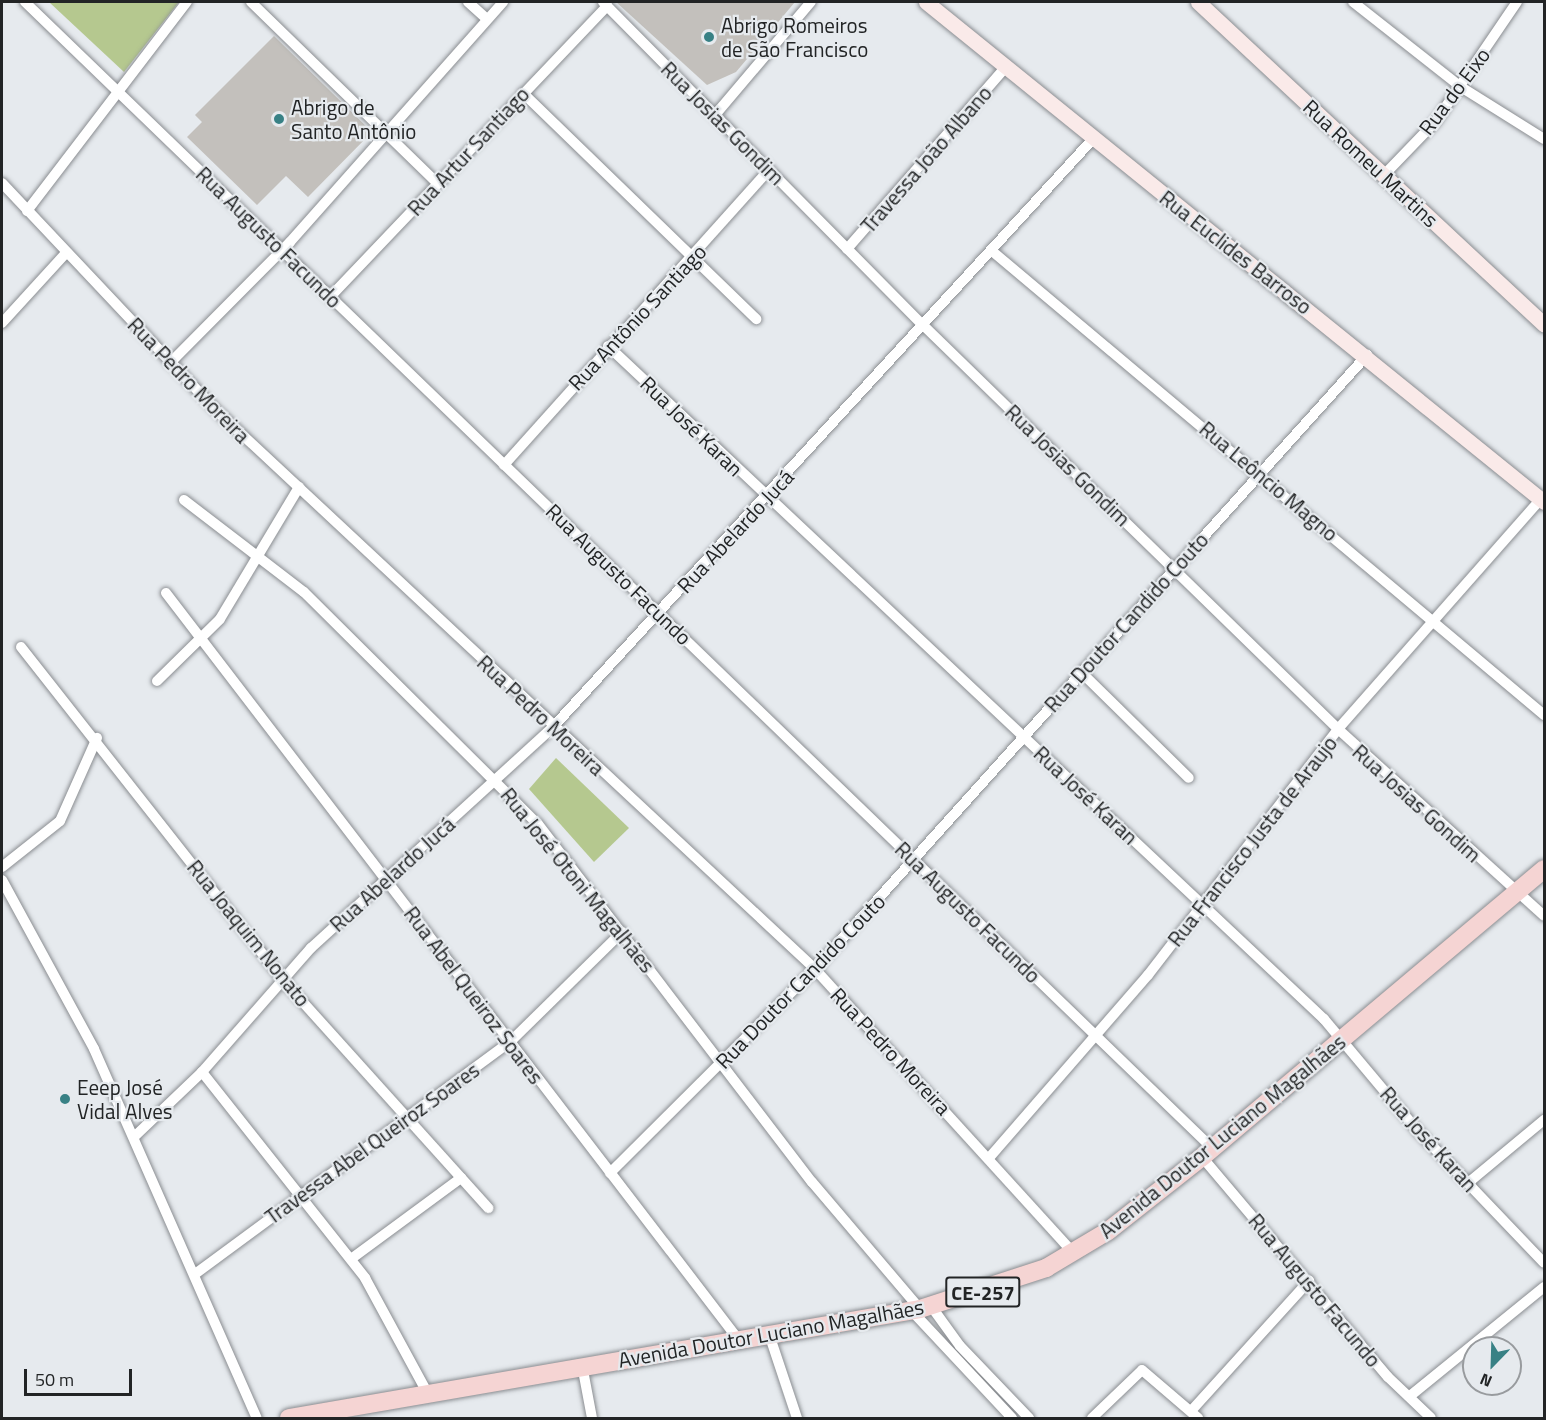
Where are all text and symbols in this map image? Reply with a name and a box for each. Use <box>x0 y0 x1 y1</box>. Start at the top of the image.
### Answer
place label: Abrigo Romeiros de São Francisco <box>721 12 868 62</box>
marker: Abrigo Romeiros de São Francisco <box>702 30 716 44</box>
street label: Rua do Eixo <box>1413 42 1495 140</box>
street label: Rua Josias Gondim <box>656 56 790 190</box>
street label: Travessa João Albano <box>855 80 997 238</box>
street label: Rua Artur Santiago <box>402 81 534 221</box>
place label: Abrigo de Santo Antônio <box>291 94 416 144</box>
street label: Rua Romeu Martins <box>1298 94 1444 232</box>
marker: Abrigo de Santo Antônio <box>272 112 286 126</box>
street label: Rua Augusto Facundo <box>191 161 347 313</box>
street label: Rua Euclides Barroso <box>1155 185 1317 319</box>
street label: Rua Antônio Santiago <box>563 239 711 395</box>
street label: Rua Pedro Moreira <box>123 312 255 448</box>
street label: Rua José Karan <box>636 371 748 481</box>
street label: Rua Josias Gondim <box>1000 399 1136 531</box>
street label: Rua Leôncio Magno <box>1195 416 1343 546</box>
street label: Rua Abelardo Jucá <box>671 464 799 598</box>
street label: Rua Augusto Facundo <box>541 498 697 650</box>
street label: Rua Doutor Candido Couto <box>1039 527 1213 717</box>
street label: Rua Pedro Moreira <box>472 650 610 780</box>
street label: Rua Francisco Justa de Araujo <box>1162 731 1342 951</box>
street label: Rua Josias Gondim <box>1348 739 1486 867</box>
street label: Rua José Karan <box>1029 741 1143 849</box>
street label: Rua José Otoni Magalhães <box>496 782 660 978</box>
street label: Rua Abelardo Jucá <box>324 811 460 937</box>
street label: Rua Augusto Facundo <box>890 836 1046 988</box>
street label: Rua Joaquim Nonato <box>182 855 316 1011</box>
street label: Rua Doutor Candido Couto <box>710 888 890 1074</box>
street label: Rua Abel Queiroz Soares <box>399 901 549 1089</box>
street label: Rua Pedro Moreira <box>826 982 956 1120</box>
street label: Avenida Doutor Luciano Magalhães <box>1094 1029 1350 1243</box>
street label: Travessa Abel Queiroz Soares <box>260 1057 484 1229</box>
place label: Eeep José Vidal Alves <box>77 1074 173 1124</box>
street label: Rua José Karan <box>1375 1081 1483 1197</box>
marker: Eeep José Vidal Alves <box>58 1092 72 1106</box>
street label: Rua Augusto Facundo <box>1244 1208 1386 1372</box>
road number: CE-257 <box>944 1275 1022 1309</box>
street label: Avenida Doutor Luciano Magalhães <box>616 1294 926 1372</box>
north arrow <box>1462 1336 1522 1396</box>
scale bar <box>27 1357 135 1395</box>
text: 50 m <box>35 1366 74 1393</box>
text: N <box>1476 1368 1496 1394</box>

